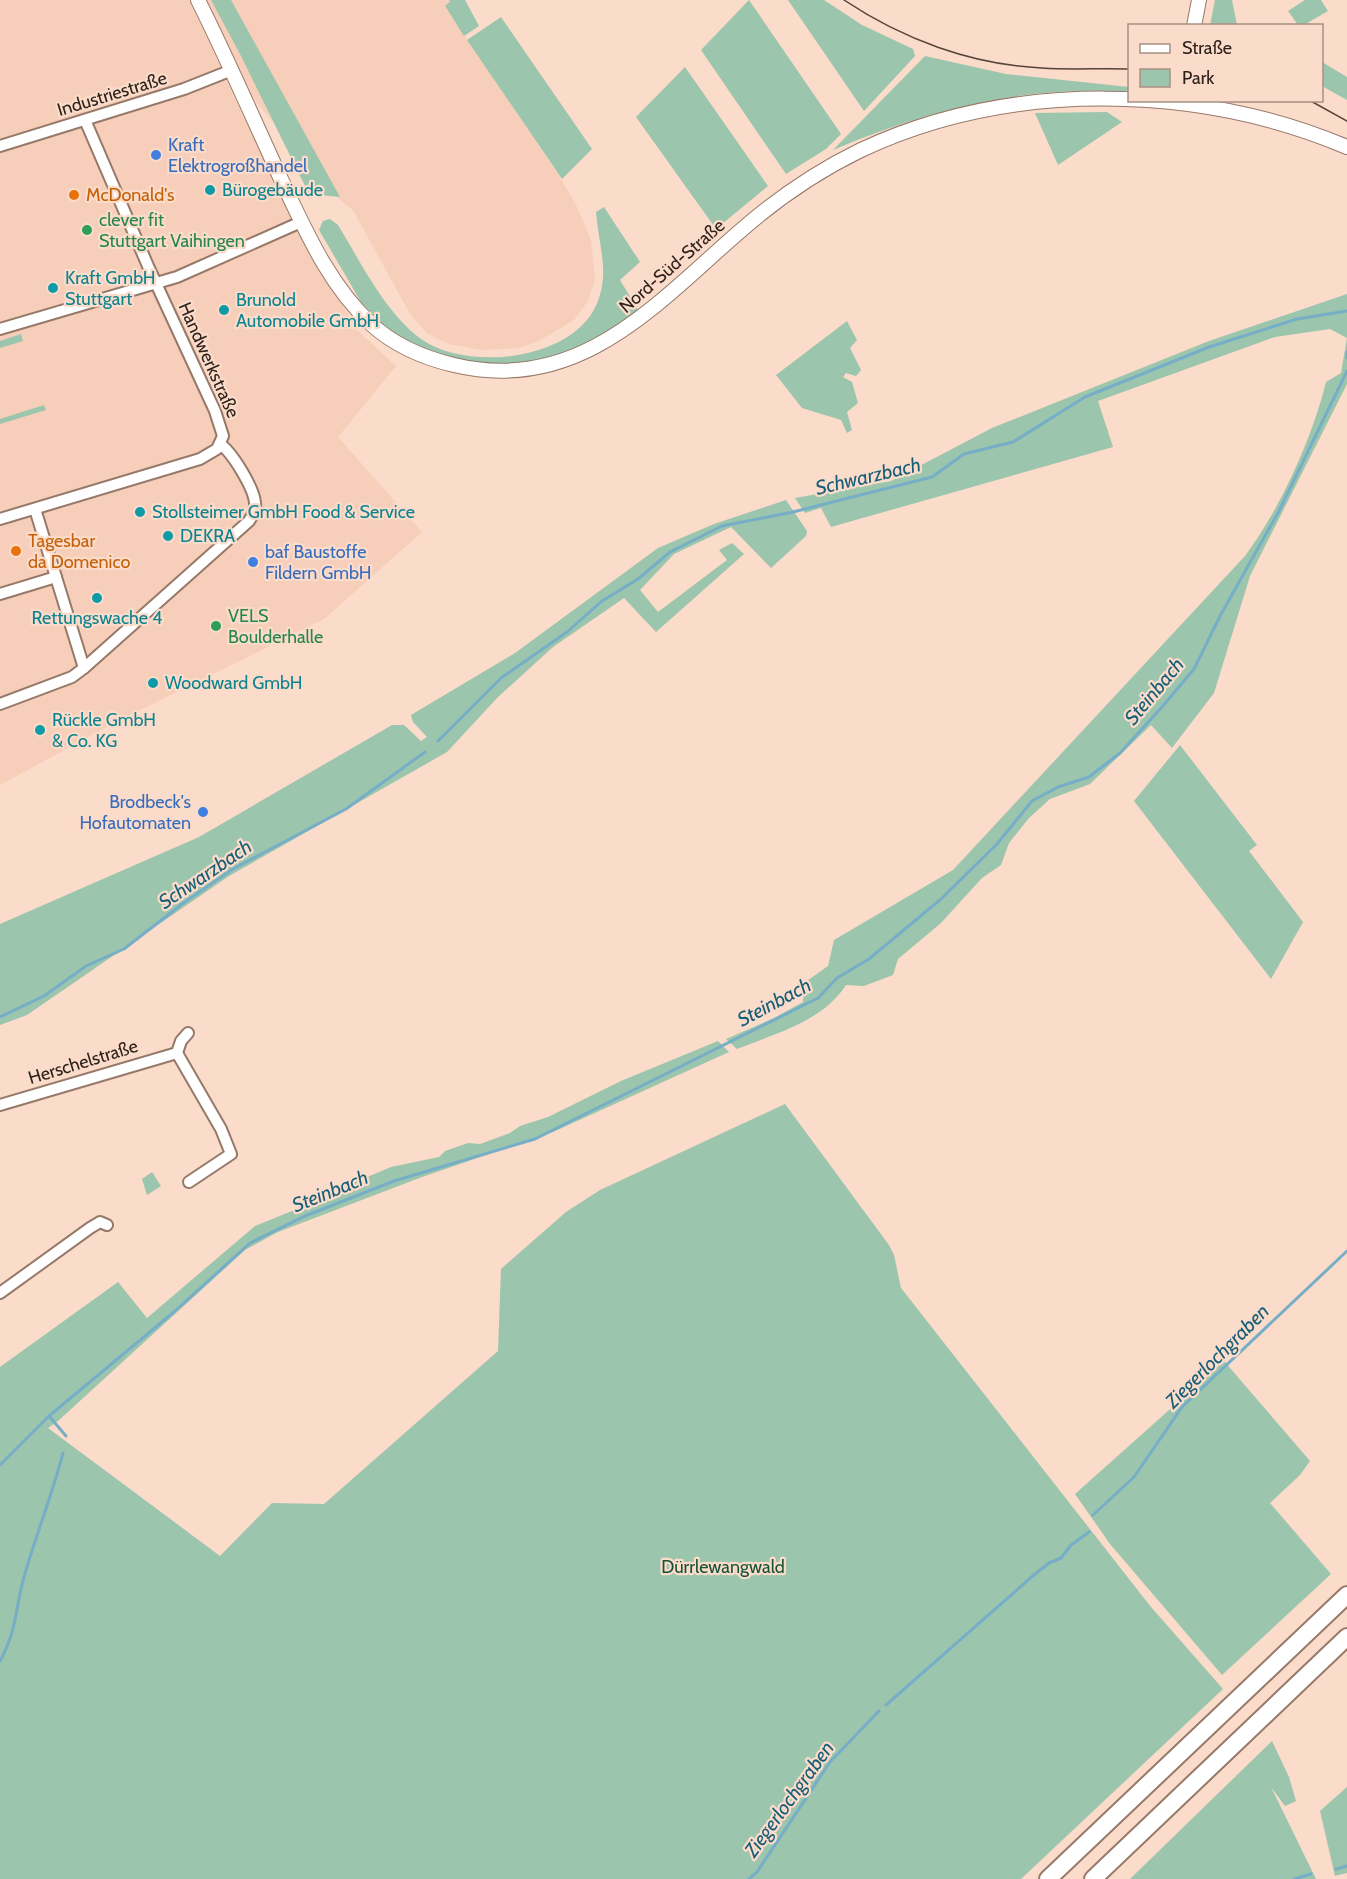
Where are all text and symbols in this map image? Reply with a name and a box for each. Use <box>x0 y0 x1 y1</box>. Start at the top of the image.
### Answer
legend <box>1128 24 1323 102</box>
text: Straße <box>1182 37 1232 59</box>
street label: Industriestraße <box>55 67 169 121</box>
text: Park <box>1182 67 1215 89</box>
place label: Kraft Elektrogroßhandel <box>168 134 308 177</box>
marker: Kraft Elektrogroßhandel <box>149 148 163 162</box>
place label: Bürogebäude <box>222 179 323 201</box>
marker: Bürogebäude <box>203 183 217 197</box>
place label: McDonald's <box>86 184 174 206</box>
marker: McDonald's <box>67 188 81 202</box>
place label: clever fit Stuttgart Vaihingen <box>99 209 245 252</box>
street label: Nord-Süd-Straße <box>615 214 729 318</box>
marker: clever fit Stuttgart Vaihingen <box>80 223 94 237</box>
place label: Kraft GmbH Stuttgart <box>65 267 156 310</box>
marker: Kraft GmbH Stuttgart <box>46 281 60 295</box>
place label: Brunold Automobile GmbH <box>236 289 379 332</box>
street label: Handwerkstraße <box>174 299 244 421</box>
marker: Brunold Automobile GmbH <box>217 303 231 317</box>
water label: Schwarzbach <box>813 452 923 500</box>
place label: Stollsteimer GmbH Food & Service <box>152 501 415 523</box>
marker: Stollsteimer GmbH Food & Service <box>133 505 147 519</box>
place label: DEKRA <box>180 525 235 547</box>
marker: DEKRA <box>161 529 175 543</box>
place label: Tagesbar da Domenico <box>28 530 130 573</box>
place label: baf Baustoffe Fildern GmbH <box>265 541 371 584</box>
marker: Tagesbar da Domenico <box>9 544 23 558</box>
marker: baf Baustoffe Fildern GmbH <box>246 555 260 569</box>
marker: Rettungswache 4 <box>90 591 104 605</box>
place label: VELS Boulderhalle <box>228 605 323 648</box>
place label: Rettungswache 4 <box>32 607 163 629</box>
marker: VELS Boulderhalle <box>209 619 223 633</box>
water label: Steinbach <box>1119 653 1189 729</box>
place label: Woodward GmbH <box>165 672 302 694</box>
marker: Woodward GmbH <box>146 676 160 690</box>
place label: Rückle GmbH & Co. KG <box>52 709 156 752</box>
marker: Rückle GmbH & Co. KG <box>33 723 47 737</box>
place label: Brodbeck's Hofautomaten <box>79 791 191 834</box>
marker: Brodbeck's Hofautomaten <box>196 805 210 819</box>
water label: Schwarzbach <box>154 834 256 914</box>
water label: Steinbach <box>733 973 815 1031</box>
street label: Herschelstraße <box>26 1035 140 1089</box>
water label: Steinbach <box>288 1165 372 1217</box>
water label: Ziegerlochgraben <box>1159 1299 1274 1414</box>
park label: Dürrlewangwald <box>661 1556 785 1578</box>
water label: Ziegerlochgraben <box>738 1737 839 1862</box>

